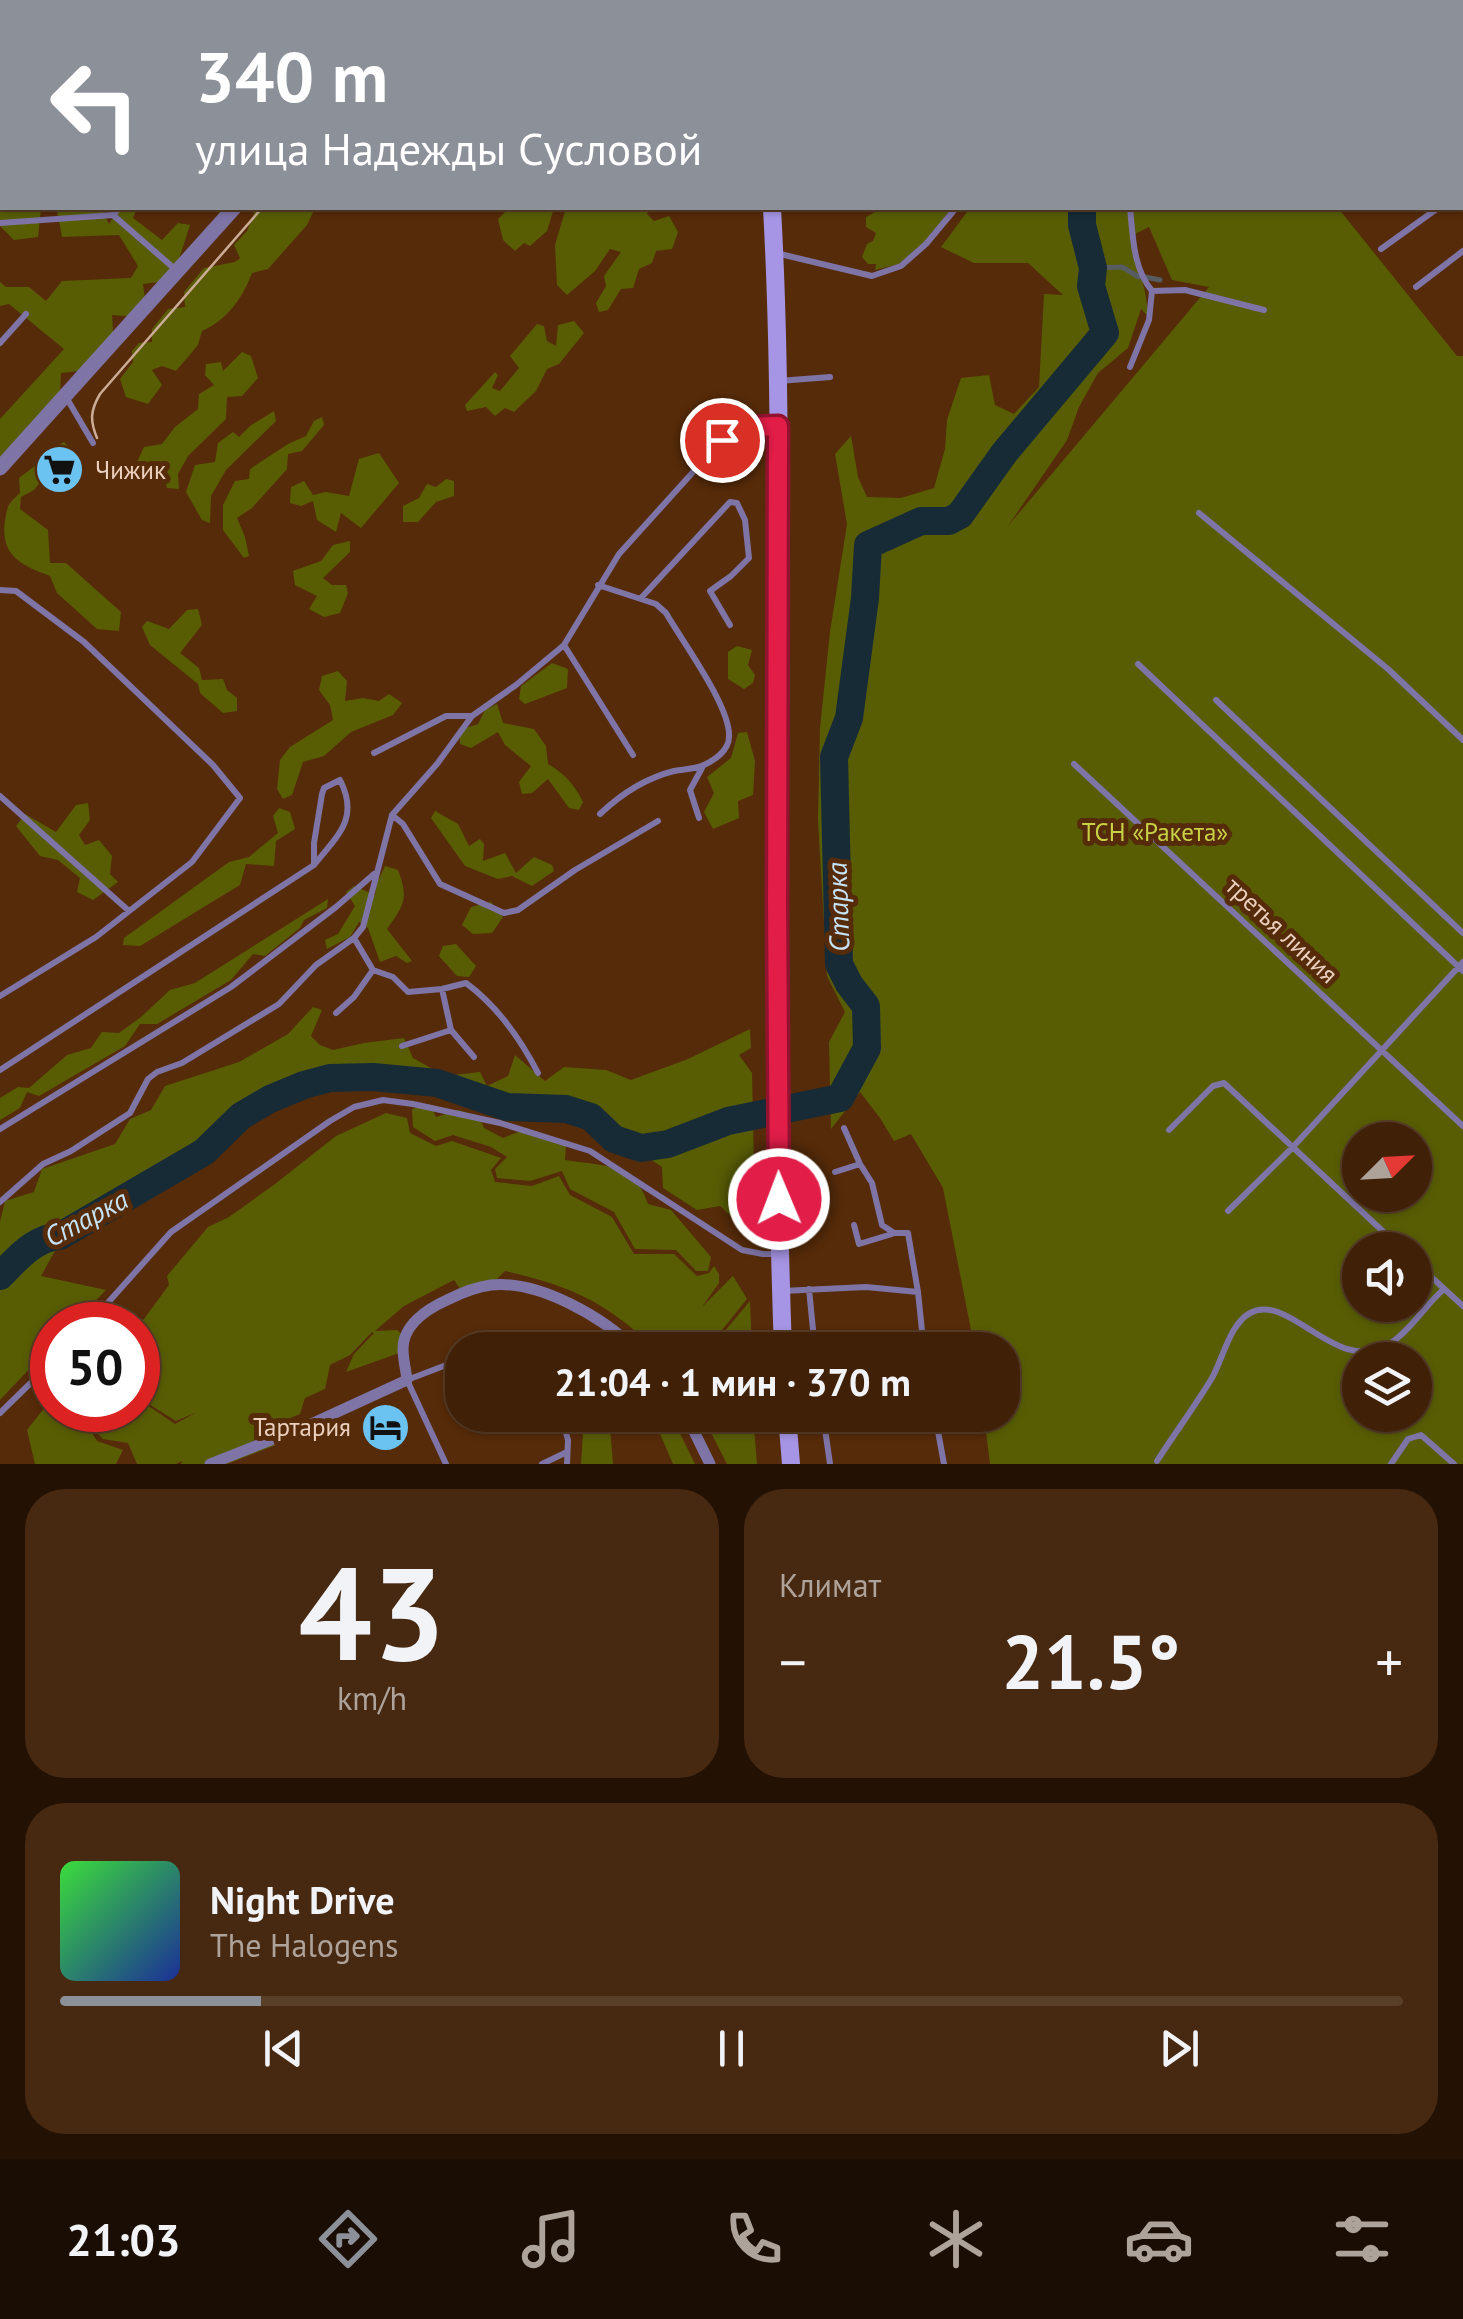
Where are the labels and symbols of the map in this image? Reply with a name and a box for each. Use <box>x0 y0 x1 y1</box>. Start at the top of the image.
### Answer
pin <box>680 398 765 483</box>
supermarket icon: Чижик <box>34 444 86 496</box>
place label: Чижик <box>95 454 166 486</box>
park label: ТСН «Ракета» <box>1082 816 1228 848</box>
water label: Старка <box>817 861 858 952</box>
street label: третья линия <box>1219 870 1345 990</box>
north arrow <box>1342 1122 1432 1212</box>
position arrow <box>727 1147 831 1251</box>
water label: Старка <box>38 1180 134 1255</box>
speed limit sign: 50 <box>30 1302 160 1432</box>
hotel icon: Тартария <box>360 1401 412 1453</box>
place label: Тартария <box>253 1411 351 1443</box>

